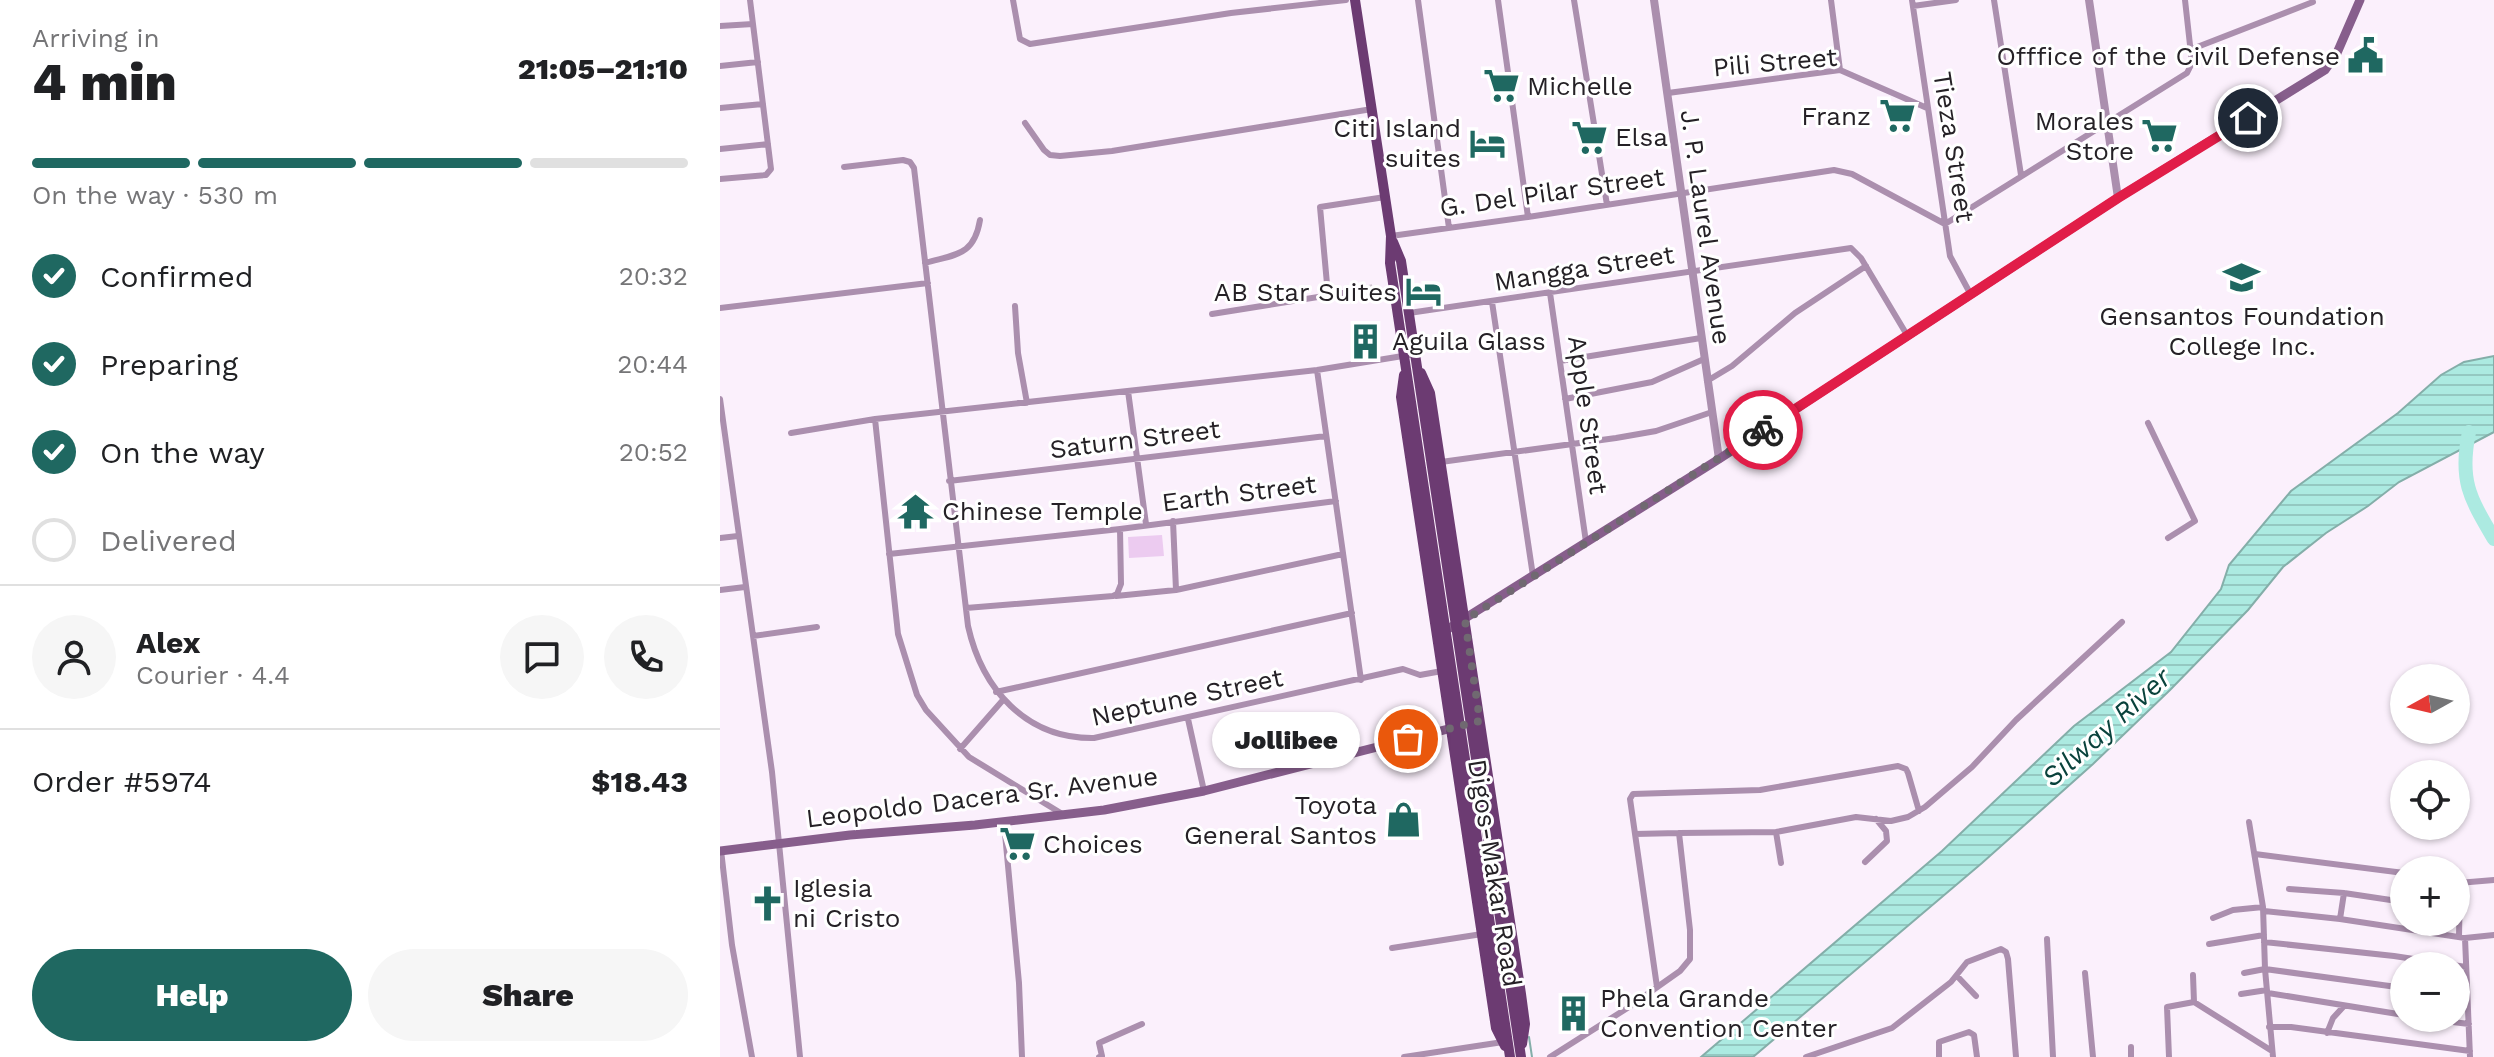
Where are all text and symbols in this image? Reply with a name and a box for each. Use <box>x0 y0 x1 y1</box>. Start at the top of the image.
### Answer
text: Arriving in <box>32 23 160 53</box>
public building icon: Offfice of the Civil Defense <box>2347 37 2385 75</box>
place label: Offfice of the Civil Defense <box>1996 41 2340 71</box>
street label: Pili Street <box>1712 42 1839 82</box>
text: 21:05–21:10 <box>518 51 688 86</box>
text: 4 min <box>32 52 177 113</box>
supermarket icon: Michelle <box>1482 67 1520 105</box>
street label: Tieza Street <box>1927 69 1981 225</box>
place label: Michelle <box>1527 71 1633 101</box>
pin <box>2214 84 2282 152</box>
icon: home <box>2226 96 2270 140</box>
supermarket icon: Franz <box>1878 97 1916 135</box>
place label: Franz <box>1801 101 1871 131</box>
place label: Morales Store <box>2035 106 2134 166</box>
street label: J. P. Laurel Avenue <box>1675 108 1737 346</box>
place label: Citi Island suites <box>1333 113 1461 173</box>
supermarket icon: Morales Store <box>2141 117 2179 155</box>
supermarket icon: Elsa <box>1570 118 1608 156</box>
place label: Elsa <box>1615 122 1668 152</box>
hotel icon: Citi Island suites <box>1468 124 1506 162</box>
street label: G. Del Pilar Street <box>1438 161 1667 223</box>
text: On the way · 530 m <box>32 180 278 210</box>
street label: Mangga Street <box>1492 239 1676 297</box>
icon: check <box>32 254 76 298</box>
school or university icon: Gensantos Foundation College Inc. <box>2223 258 2261 296</box>
text: Confirmed <box>100 259 254 294</box>
text: 20:32 <box>619 261 688 291</box>
hotel icon: AB Star Suites <box>1404 273 1442 311</box>
place label: AB Star Suites <box>1214 277 1397 307</box>
place label: Gensantos Foundation College Inc. <box>2099 301 2385 361</box>
building icon: Aguila Glass <box>1347 322 1385 360</box>
place label: Aguila Glass <box>1392 326 1546 356</box>
street label: Apple Street <box>1562 334 1614 496</box>
icon: check <box>32 342 76 386</box>
text: Preparing <box>100 347 238 382</box>
text: 20:44 <box>617 349 688 379</box>
courier <box>1723 390 1803 470</box>
icon: bike <box>1741 408 1785 452</box>
street label: Saturn Street <box>1048 414 1222 464</box>
icon: check <box>32 430 76 474</box>
text: On the way <box>100 435 265 470</box>
text: 20:52 <box>619 437 688 467</box>
street label: Earth Street <box>1160 469 1318 517</box>
temple icon: Chinese Temple <box>897 492 935 530</box>
place label: Chinese Temple <box>942 496 1143 526</box>
text: Delivered <box>100 523 237 558</box>
button: person <box>32 615 116 699</box>
button: chat <box>500 615 584 699</box>
button: phone <box>604 615 688 699</box>
text: Alex <box>136 625 200 660</box>
text: Courier · 4.4 <box>136 660 290 690</box>
water label: Silway River <box>2035 660 2178 794</box>
street label: Neptune Street <box>1088 662 1286 732</box>
north arrow <box>2390 664 2470 744</box>
map controls <box>2390 664 2470 1032</box>
pin <box>1374 705 1442 773</box>
callout: Jollibee <box>1212 711 1360 767</box>
icon: bag <box>1386 717 1430 761</box>
text: Jollibee <box>1234 725 1338 755</box>
street label: Digos-Makar Road <box>1462 757 1528 989</box>
button: locate <box>2390 760 2470 840</box>
street label: Leopoldo Dacera Sr. Avenue <box>804 761 1160 833</box>
text: Order #5974 <box>32 764 212 799</box>
text: $18.43 <box>591 764 688 799</box>
place label: Toyota General Santos <box>1184 790 1377 850</box>
shop icon: Toyota General Santos <box>1384 801 1422 839</box>
supermarket icon: Choices <box>998 825 1036 863</box>
place label: Choices <box>1043 829 1143 859</box>
button: + <box>2390 856 2470 936</box>
place label: Iglesia ni Cristo <box>793 873 900 933</box>
church icon: Iglesia ni Cristo <box>748 884 786 922</box>
button: Help <box>32 949 352 1041</box>
button: Share <box>368 949 688 1041</box>
button: − <box>2390 952 2470 1032</box>
place label: Phela Grande Convention Center <box>1600 983 1837 1043</box>
building icon: Phela Grande Convention Center <box>1555 994 1593 1032</box>

